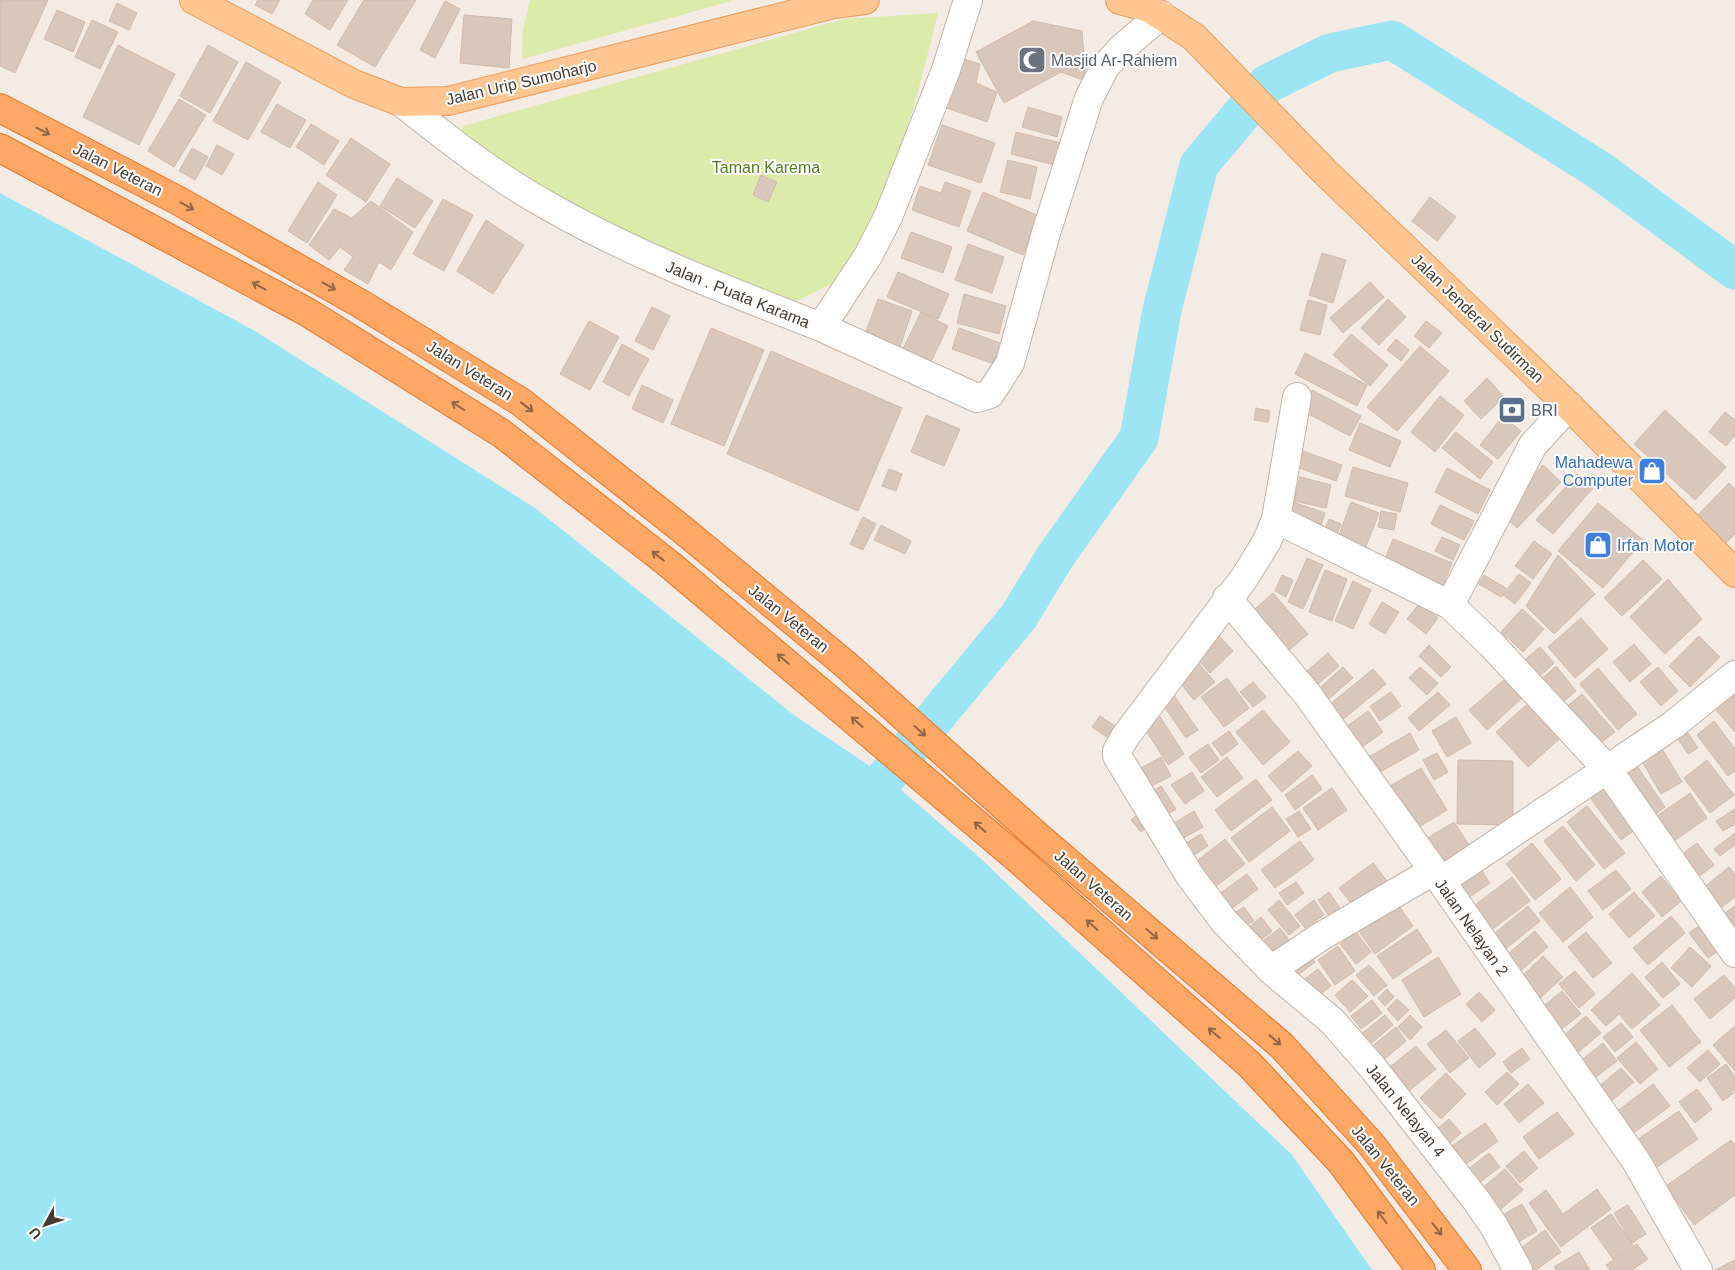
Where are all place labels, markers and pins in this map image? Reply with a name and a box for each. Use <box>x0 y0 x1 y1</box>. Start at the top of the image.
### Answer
mosque icon: Masjid Ar-Rahiem <box>1017 45 1047 75</box>
place label: Masjid Ar-Rahiem <box>1051 52 1177 69</box>
bank icon: BRI <box>1497 395 1527 425</box>
place label: BRI <box>1531 402 1558 419</box>
place label: Mahadewa Computer <box>1555 454 1634 489</box>
shop icon: Mahadewa Computer <box>1637 456 1667 486</box>
shop icon: Irfan Motor <box>1583 530 1613 560</box>
place label: Irfan Motor <box>1617 537 1695 554</box>

